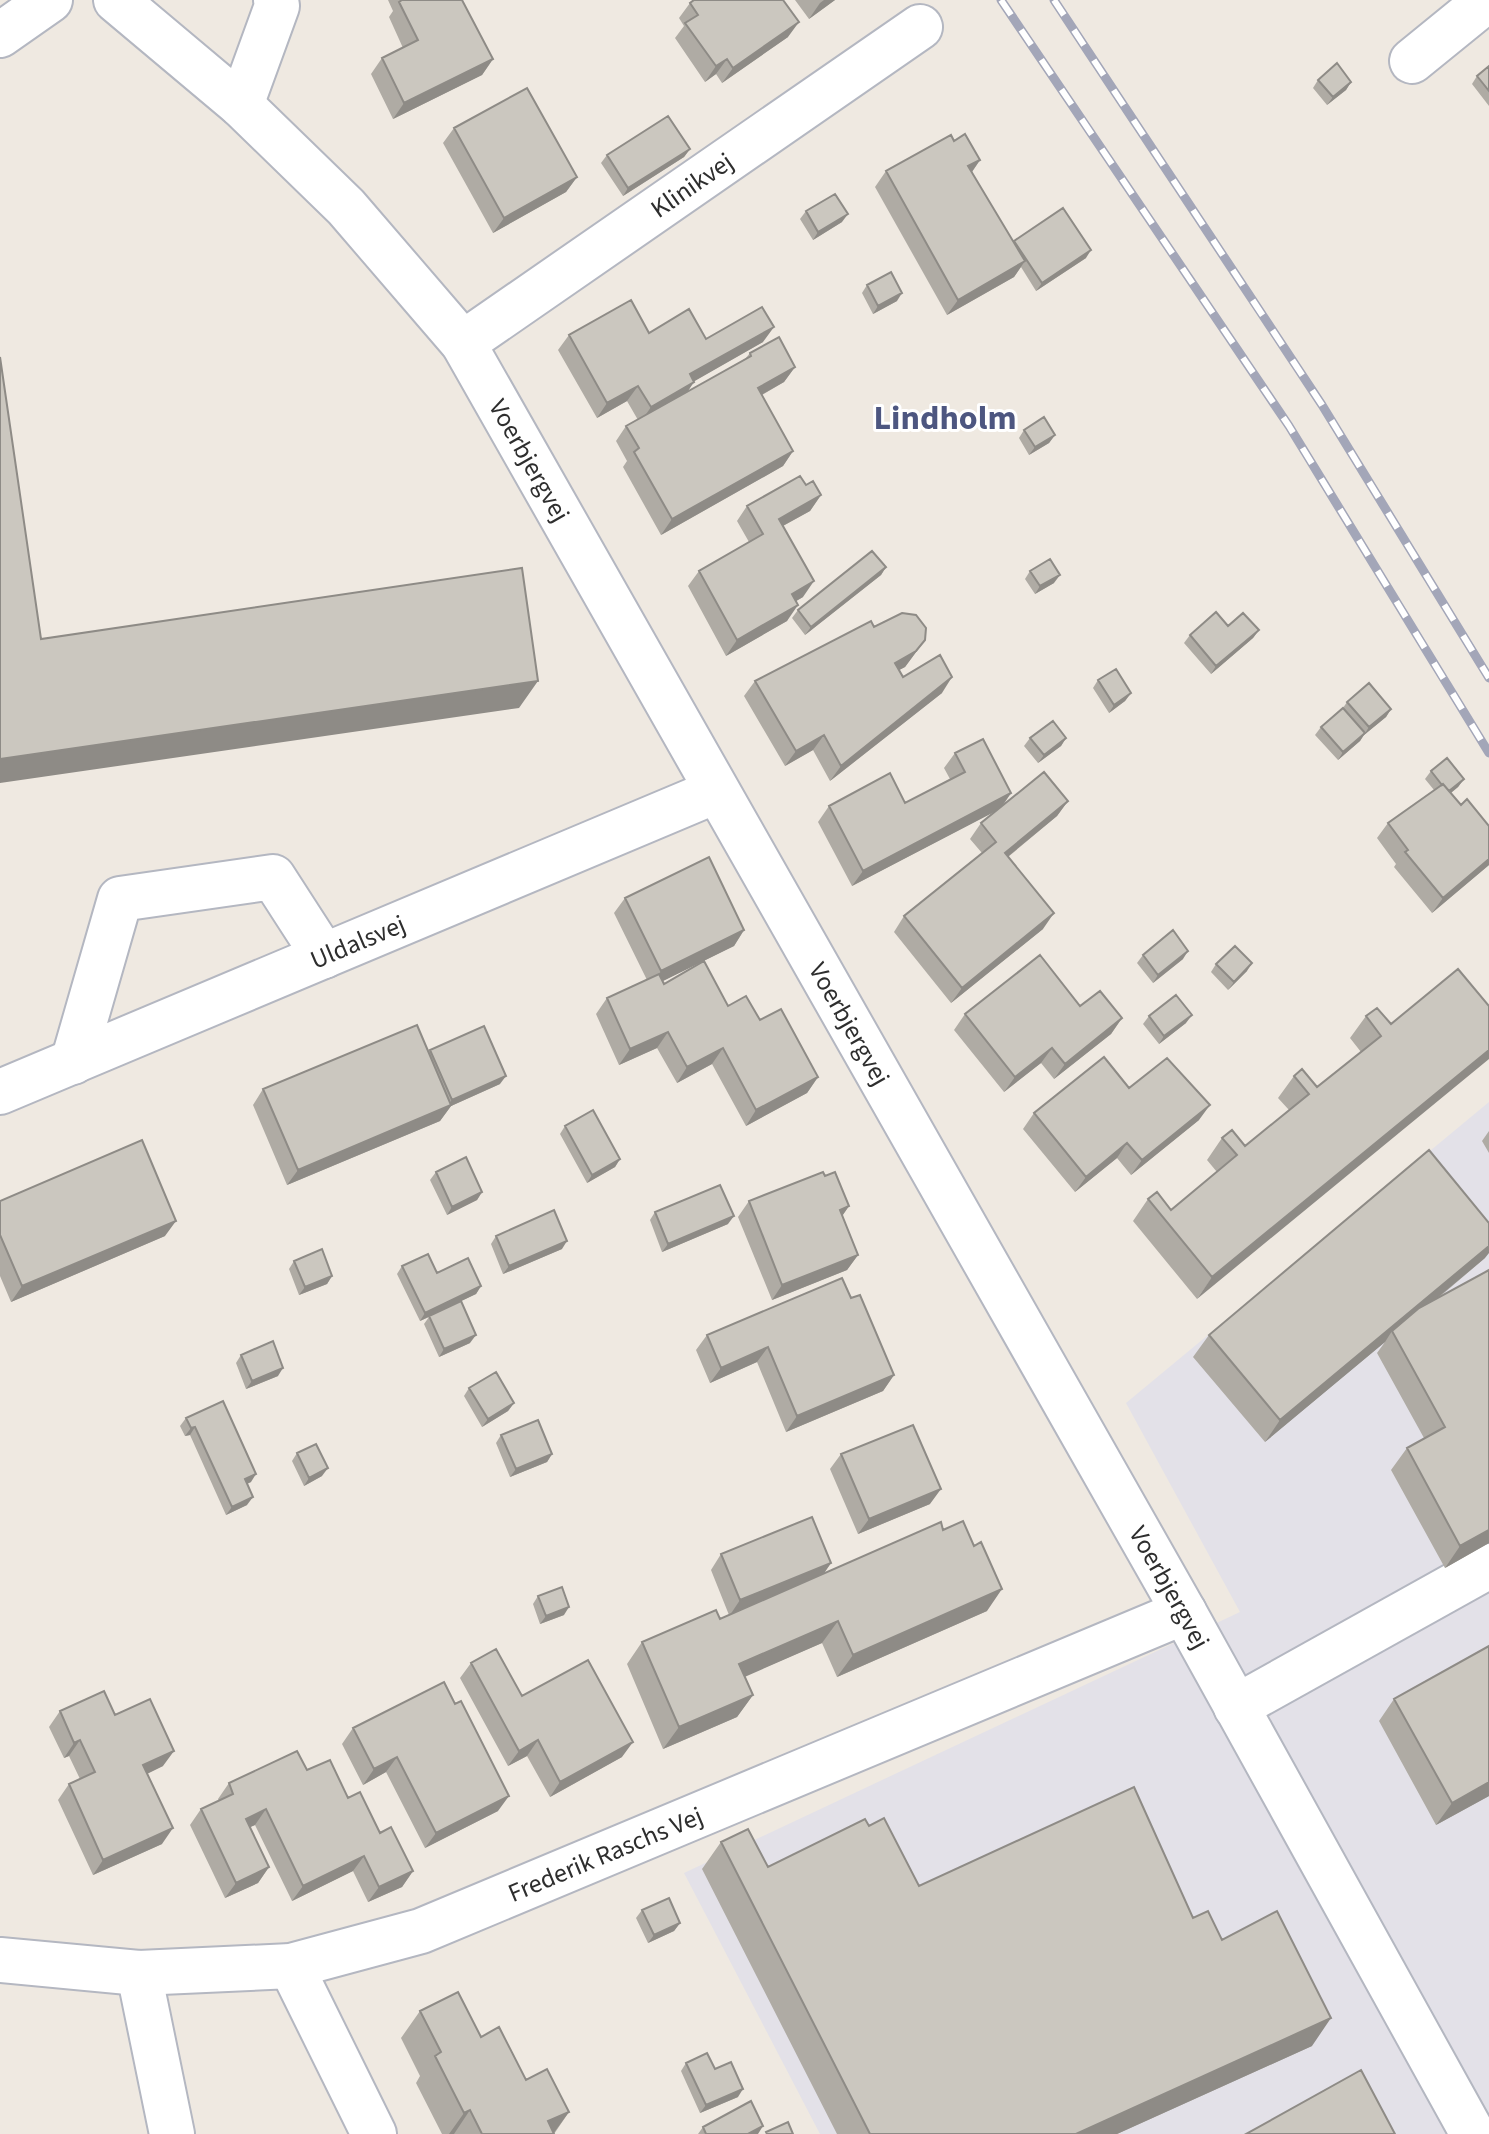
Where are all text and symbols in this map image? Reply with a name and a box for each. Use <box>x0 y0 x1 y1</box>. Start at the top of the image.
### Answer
street label: Klinikvej <box>643 143 740 227</box>
street label: Voerbjergvej <box>480 392 579 529</box>
district label: Lindholm <box>873 394 1017 443</box>
street label: Uldalsvej <box>304 905 411 978</box>
street label: Voerbjergvej <box>800 956 899 1092</box>
street label: Voerbjergvej <box>1120 1519 1219 1655</box>
street label: Frederik Raschs Vej <box>502 1797 708 1911</box>

